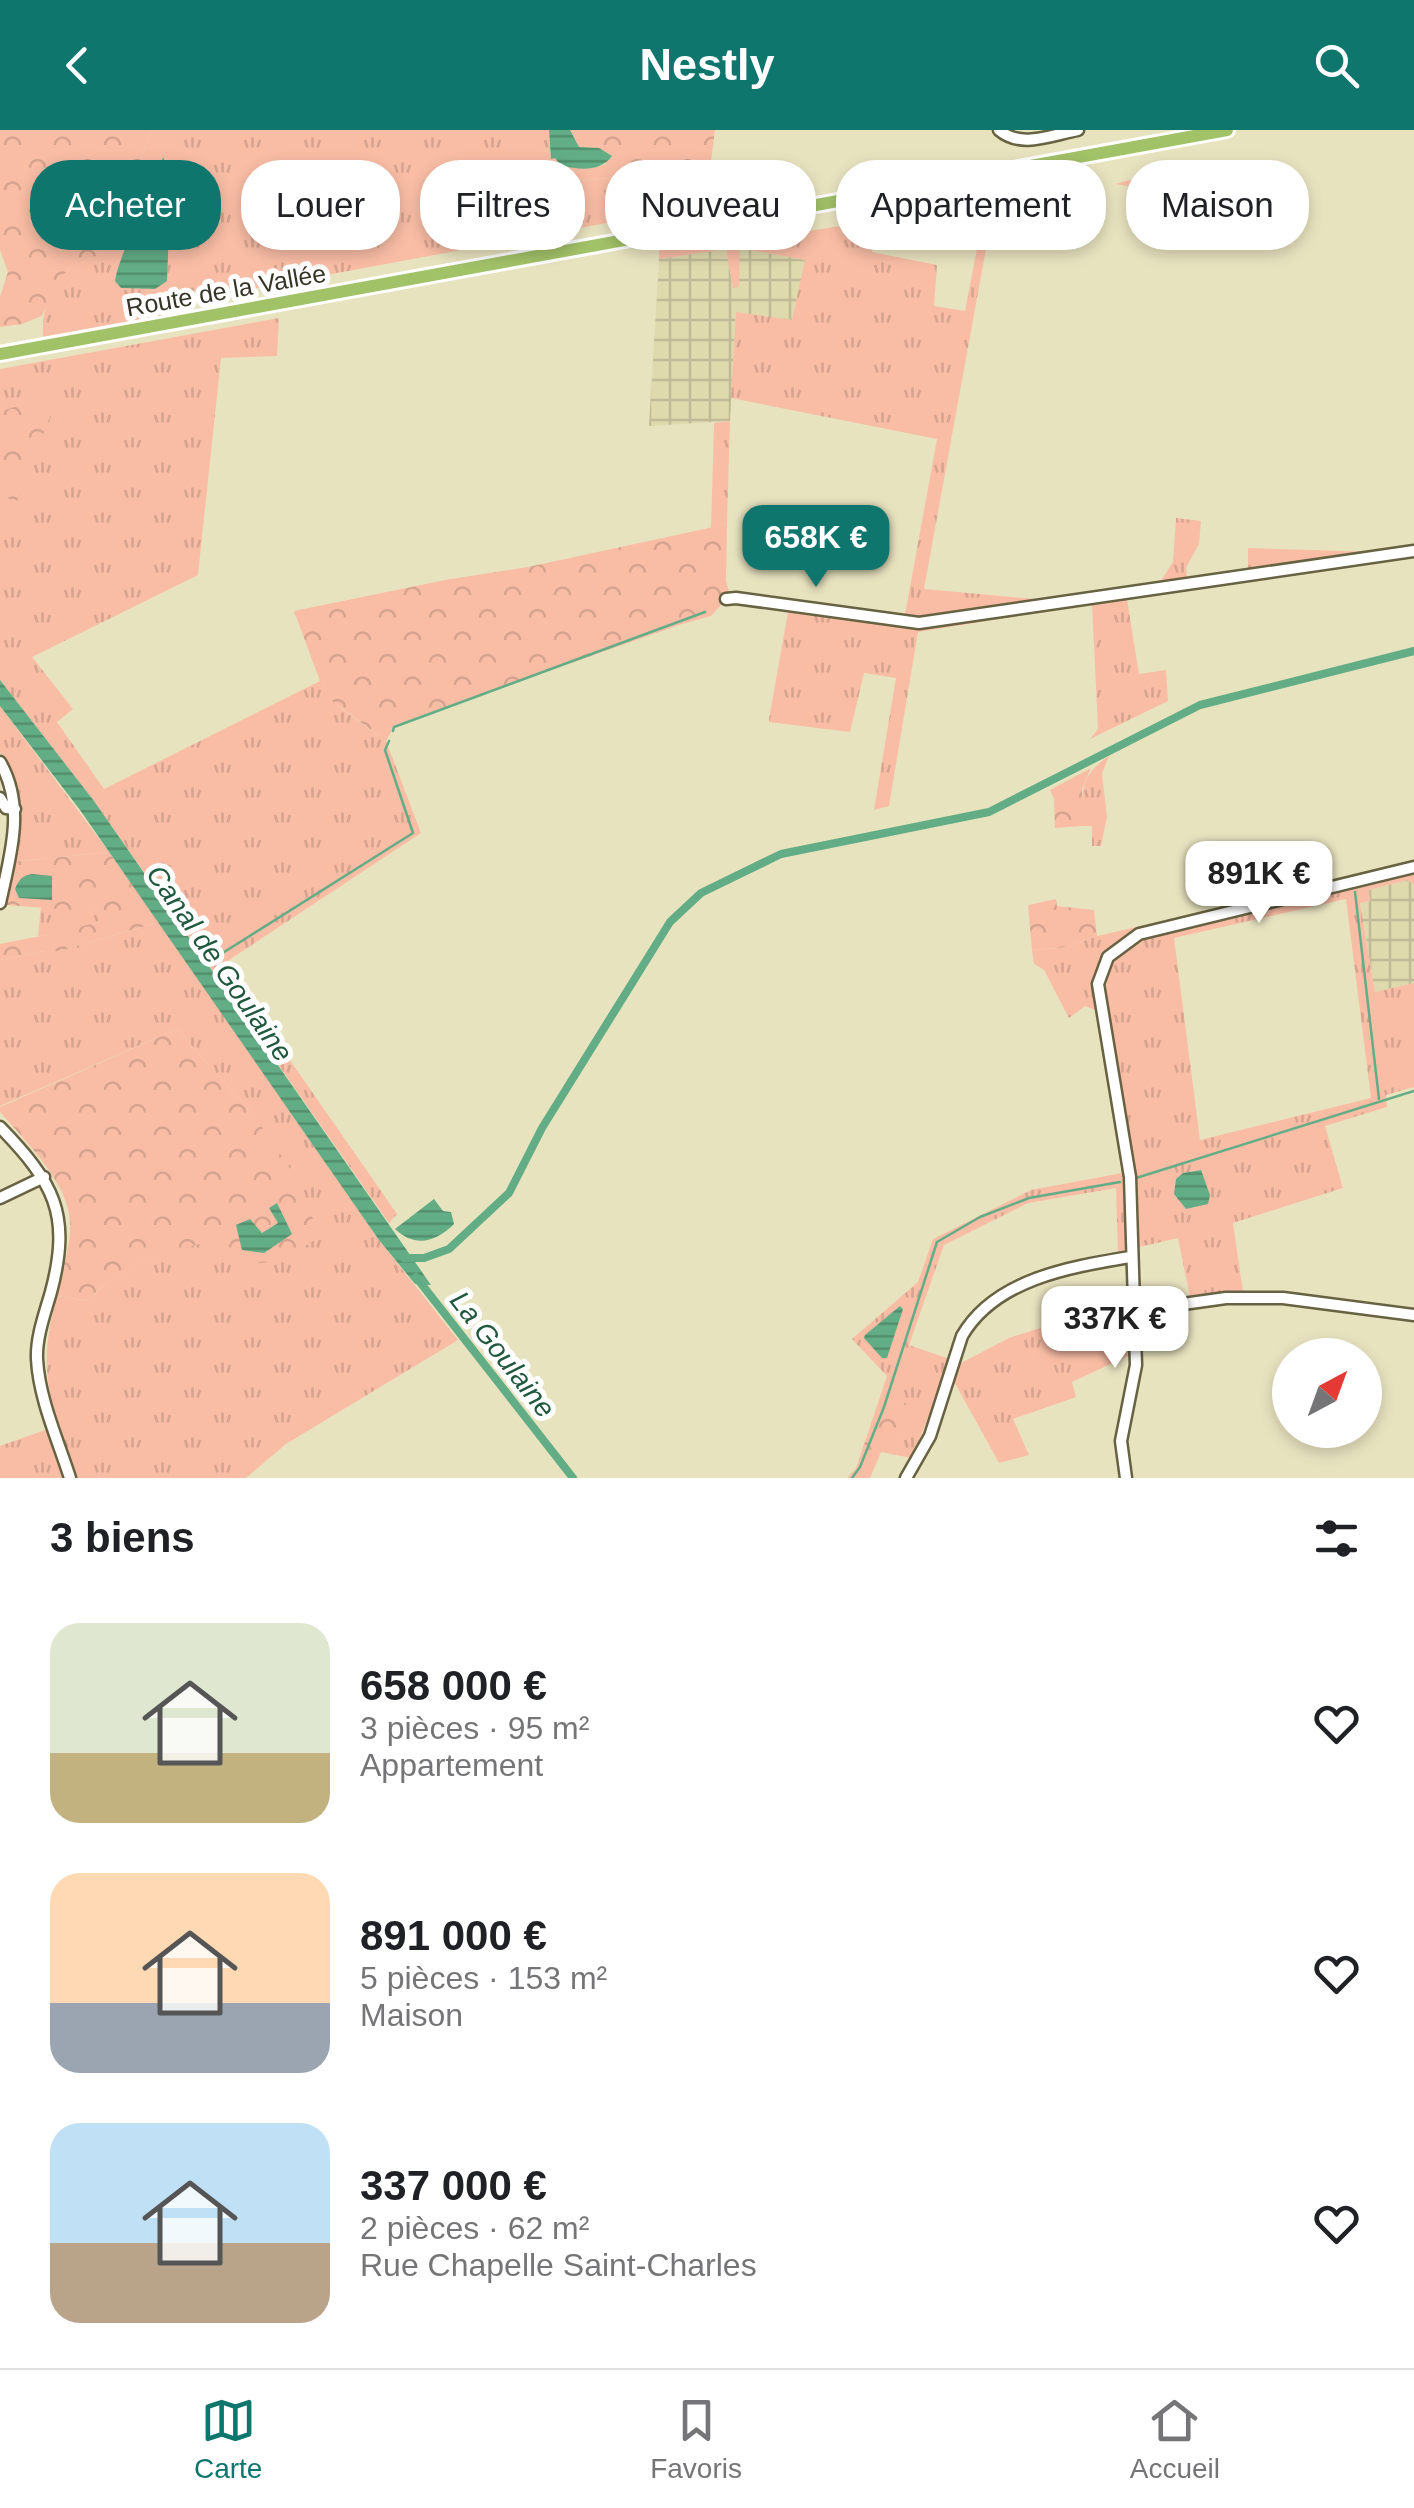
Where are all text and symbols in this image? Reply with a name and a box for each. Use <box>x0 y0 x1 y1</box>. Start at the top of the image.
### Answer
icon: back <box>50 38 105 93</box>
icon: search <box>1309 38 1364 93</box>
text: Nestly <box>639 39 775 90</box>
chip: Acheter <box>30 160 221 250</box>
chip: Louer <box>241 160 400 250</box>
chip: Filtres <box>420 160 585 250</box>
chip: Nouveau <box>605 160 816 250</box>
chip: Appartement <box>836 160 1106 250</box>
chip: Maison <box>1126 160 1309 250</box>
street label: Route de la Vallée <box>124 259 328 321</box>
pin: 658K € <box>735 505 897 590</box>
text: 658K € <box>764 519 868 555</box>
pin: 891K € <box>1178 841 1340 926</box>
text: 891K € <box>1207 855 1311 891</box>
water label: Canal de Goulaine <box>140 859 299 1067</box>
water label: La Goulaine <box>444 1285 561 1423</box>
pin: 337K € <box>1034 1286 1196 1371</box>
text: 337K € <box>1063 1300 1167 1336</box>
north arrow <box>1272 1338 1382 1448</box>
map controls <box>1272 1338 1382 1448</box>
icon: filters <box>1309 1511 1364 1566</box>
text: 3 biens <box>50 1514 195 1561</box>
text: 658 000 € <box>360 1662 547 1709</box>
icon: home <box>130 1663 250 1783</box>
icon: heart <box>1309 1696 1364 1751</box>
text: 3 pièces · 95 m² <box>360 1710 589 1746</box>
text: Appartement <box>360 1747 543 1783</box>
text: 891 000 € <box>360 1912 547 1959</box>
icon: home <box>130 1913 250 2033</box>
icon: heart <box>1309 1946 1364 2001</box>
text: 5 pièces · 153 m² <box>360 1960 607 1996</box>
text: Maison <box>360 1997 463 2033</box>
text: 337 000 € <box>360 2162 547 2209</box>
icon: home <box>130 2163 250 2283</box>
icon: heart <box>1309 2196 1364 2251</box>
text: 2 pièces · 62 m² <box>360 2210 589 2246</box>
text: Rue Chapelle Saint-Charles <box>360 2247 757 2283</box>
tab: Carte <box>194 2393 262 2485</box>
tab: Favoris <box>650 2393 742 2485</box>
tab: Accueil <box>1130 2393 1220 2485</box>

